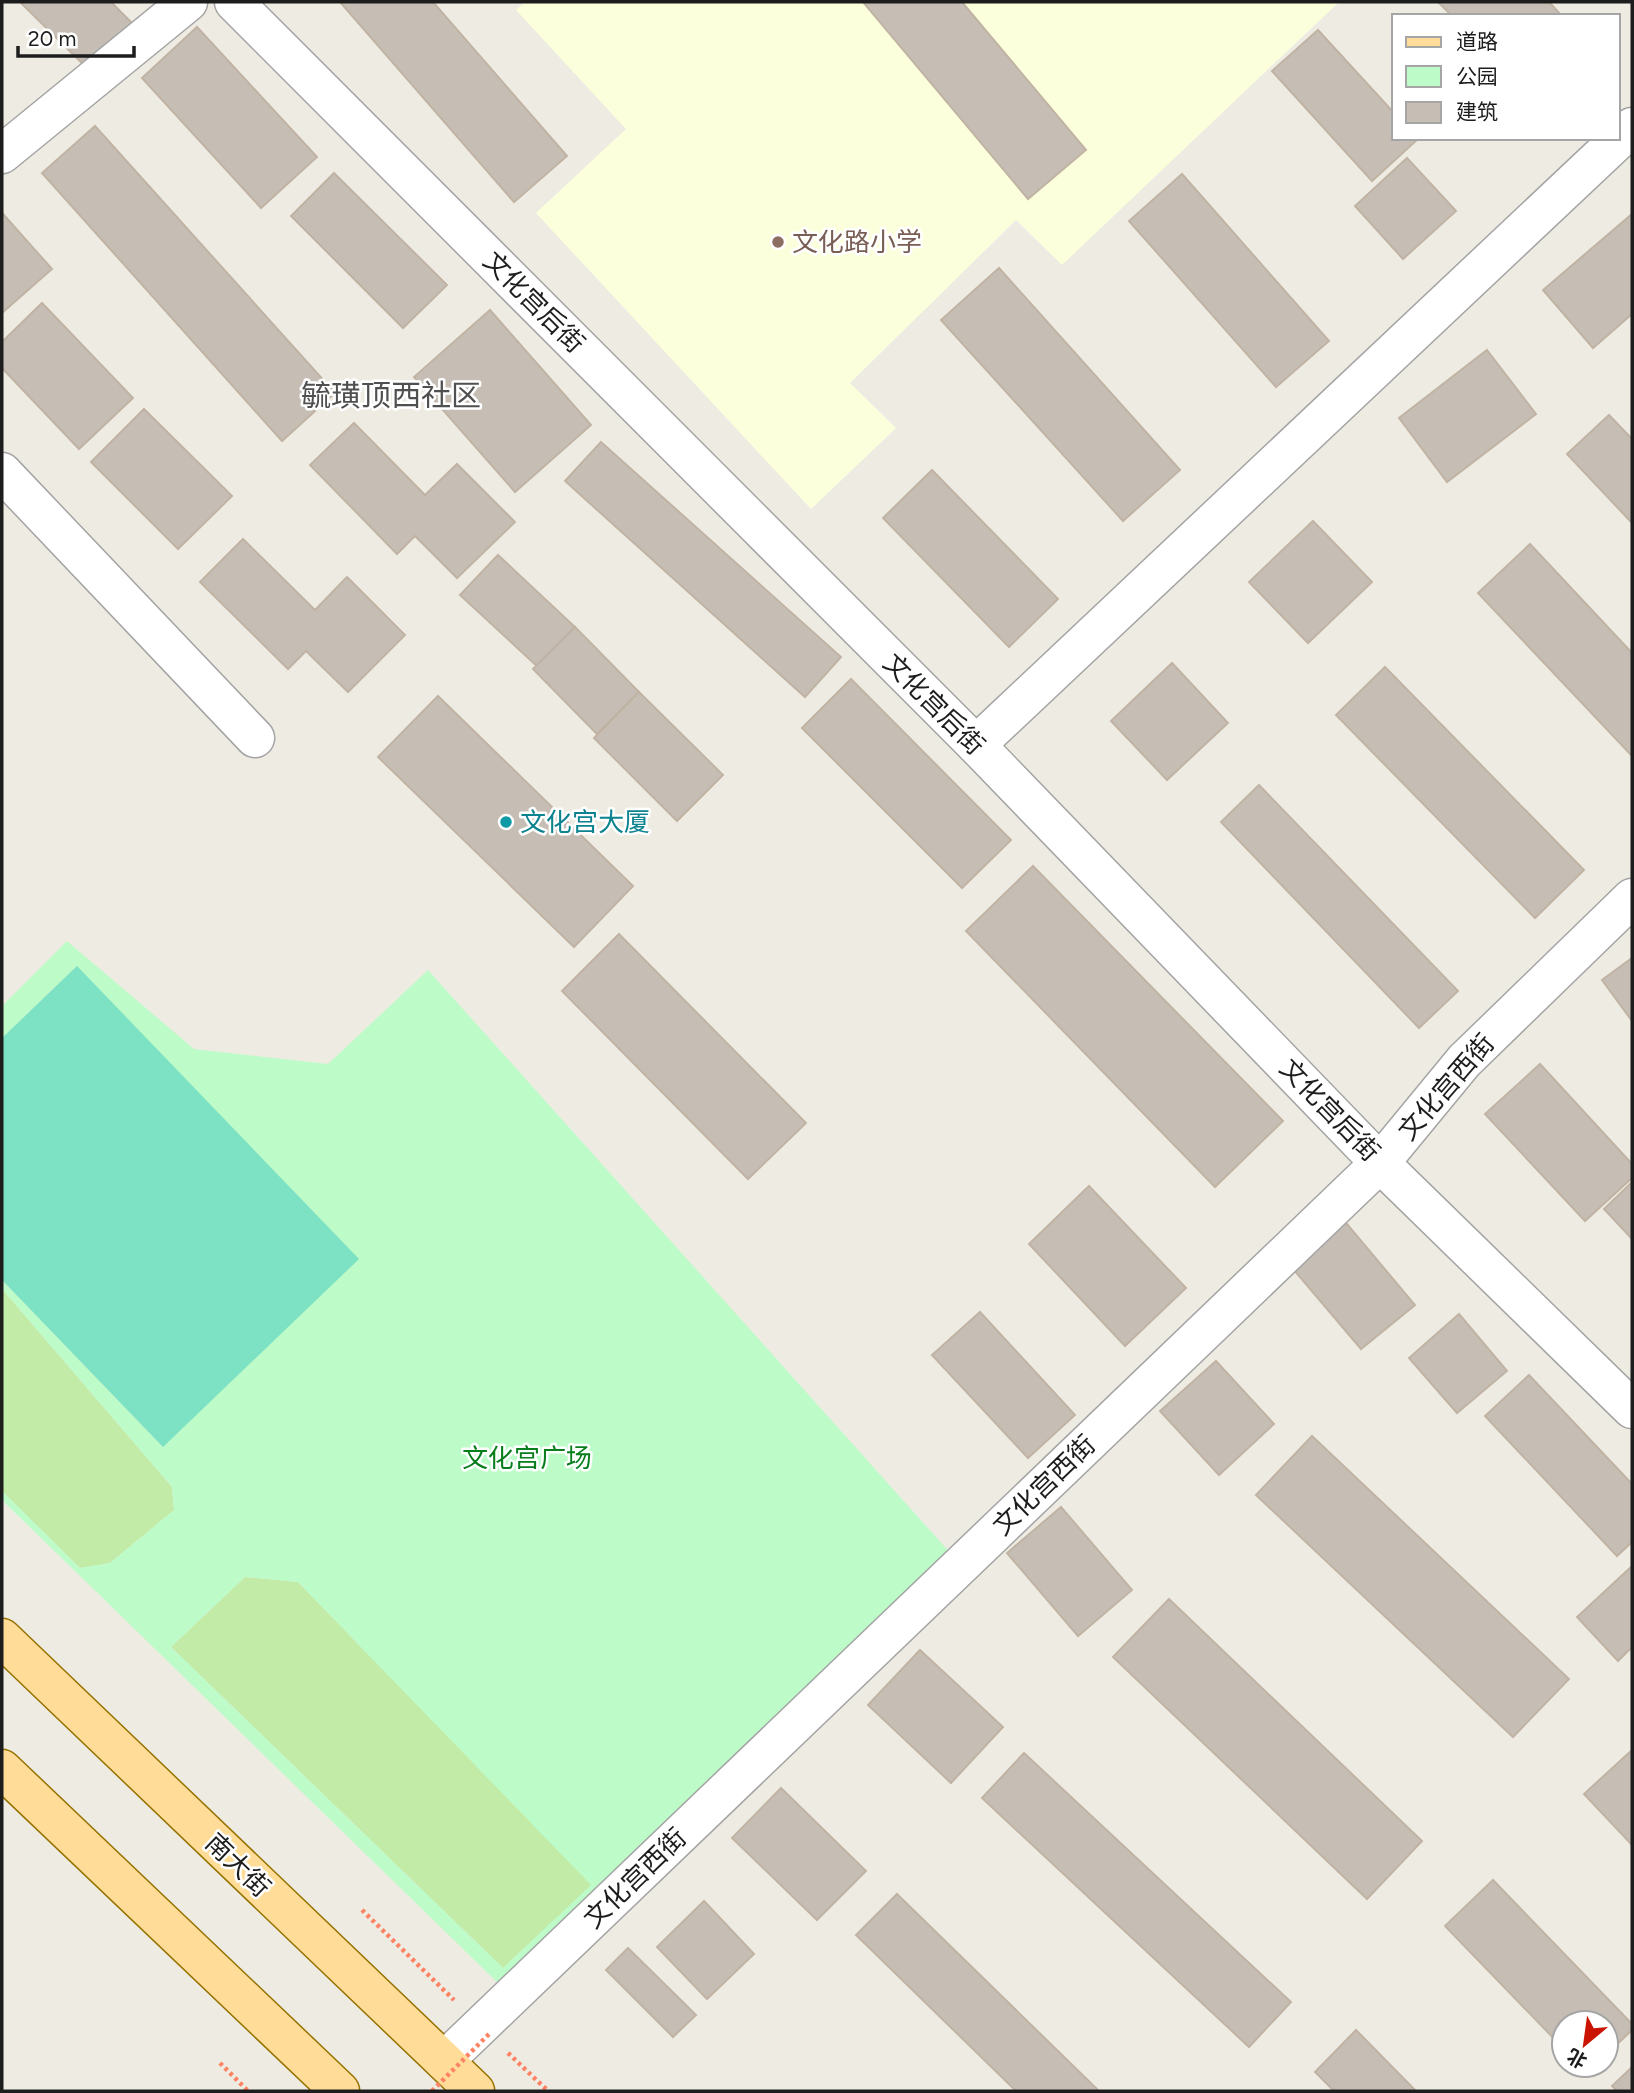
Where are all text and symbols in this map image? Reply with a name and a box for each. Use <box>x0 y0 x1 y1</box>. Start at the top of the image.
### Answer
scale bar <box>18 14 133 58</box>
legend <box>1392 14 1620 140</box>
text: 20 m <box>28 26 76 51</box>
text: 道路 <box>1456 29 1498 54</box>
text: 公园 <box>1456 64 1498 89</box>
text: 建筑 <box>1456 99 1498 124</box>
place label: 文化路小学 <box>792 226 922 258</box>
marker: 文化路小学 <box>770 234 786 250</box>
street label: 文化宫后街 <box>477 245 591 359</box>
district label: 毓璜顶西社区 <box>301 377 481 414</box>
street label: 文化宫后街 <box>877 647 991 761</box>
place label: 文化宫大厦 <box>520 806 650 838</box>
marker: 文化宫大厦 <box>498 814 514 830</box>
street label: 文化宫西街 <box>1391 1027 1501 1147</box>
street label: 文化宫后街 <box>1273 1052 1387 1168</box>
street label: 文化宫西街 <box>986 1428 1102 1542</box>
park label: 文化宫广场 <box>462 1442 592 1474</box>
street label: 文化宫西街 <box>577 1821 693 1935</box>
street label: 南大街 <box>199 1826 277 1904</box>
north arrow <box>1550 2009 1620 2079</box>
text: 北 <box>1563 2044 1591 2073</box>

